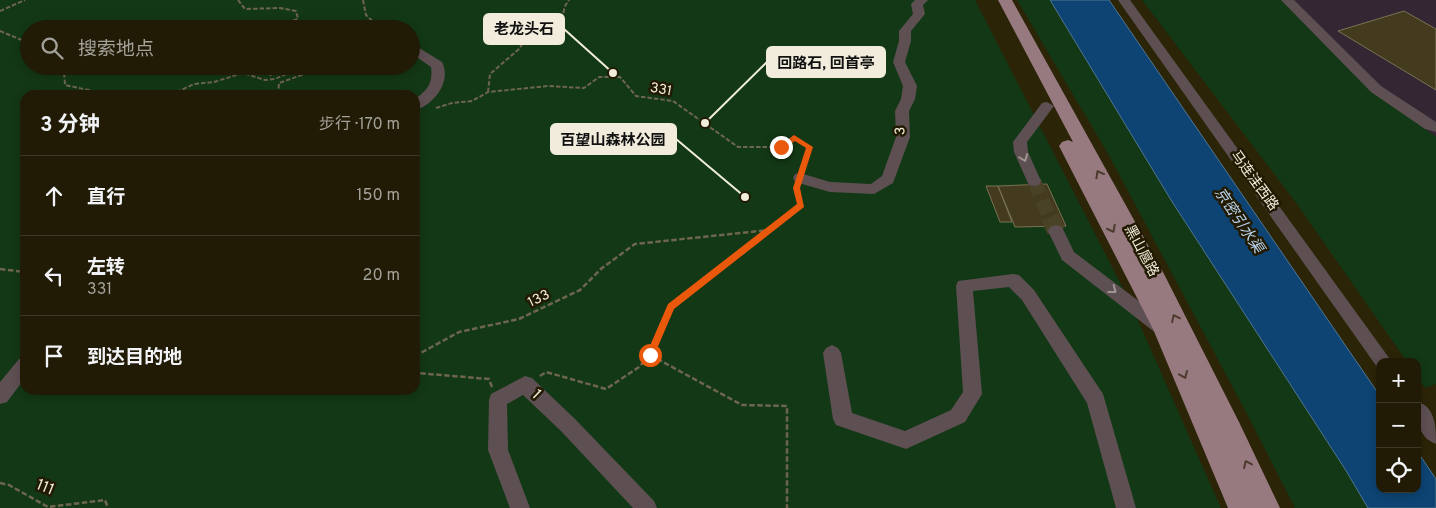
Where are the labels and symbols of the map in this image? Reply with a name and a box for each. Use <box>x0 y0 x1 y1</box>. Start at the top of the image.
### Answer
callout: 老龙头石 <box>484 14 564 44</box>
text: 老龙头石 <box>494 20 554 40</box>
callout: 回路石, 回首亭 <box>767 47 885 77</box>
text: 回路石, 回首亭 <box>777 55 875 74</box>
street label: 331 <box>649 80 673 100</box>
callout: 百望山森林公园 <box>551 124 676 154</box>
street label: 3 <box>892 126 910 136</box>
text: 百望山森林公园 <box>560 132 666 151</box>
route end <box>770 136 793 159</box>
street label: 马连洼西路 <box>1227 148 1281 214</box>
one-way arrow <box>1018 153 1028 161</box>
one-way arrow <box>1095 171 1105 180</box>
water label: 京密引水渠 <box>1209 185 1268 259</box>
street label: 黑山扈路 <box>1120 222 1163 280</box>
one-way arrow <box>1106 224 1116 233</box>
one-way arrow <box>1107 284 1117 293</box>
street label: 133 <box>525 287 553 311</box>
one-way arrow <box>1171 314 1181 323</box>
route start <box>639 344 662 367</box>
one-way arrow <box>1177 370 1188 379</box>
street label: 1 <box>527 386 545 404</box>
one-way arrow <box>1242 460 1253 469</box>
street label: 111 <box>33 475 57 501</box>

